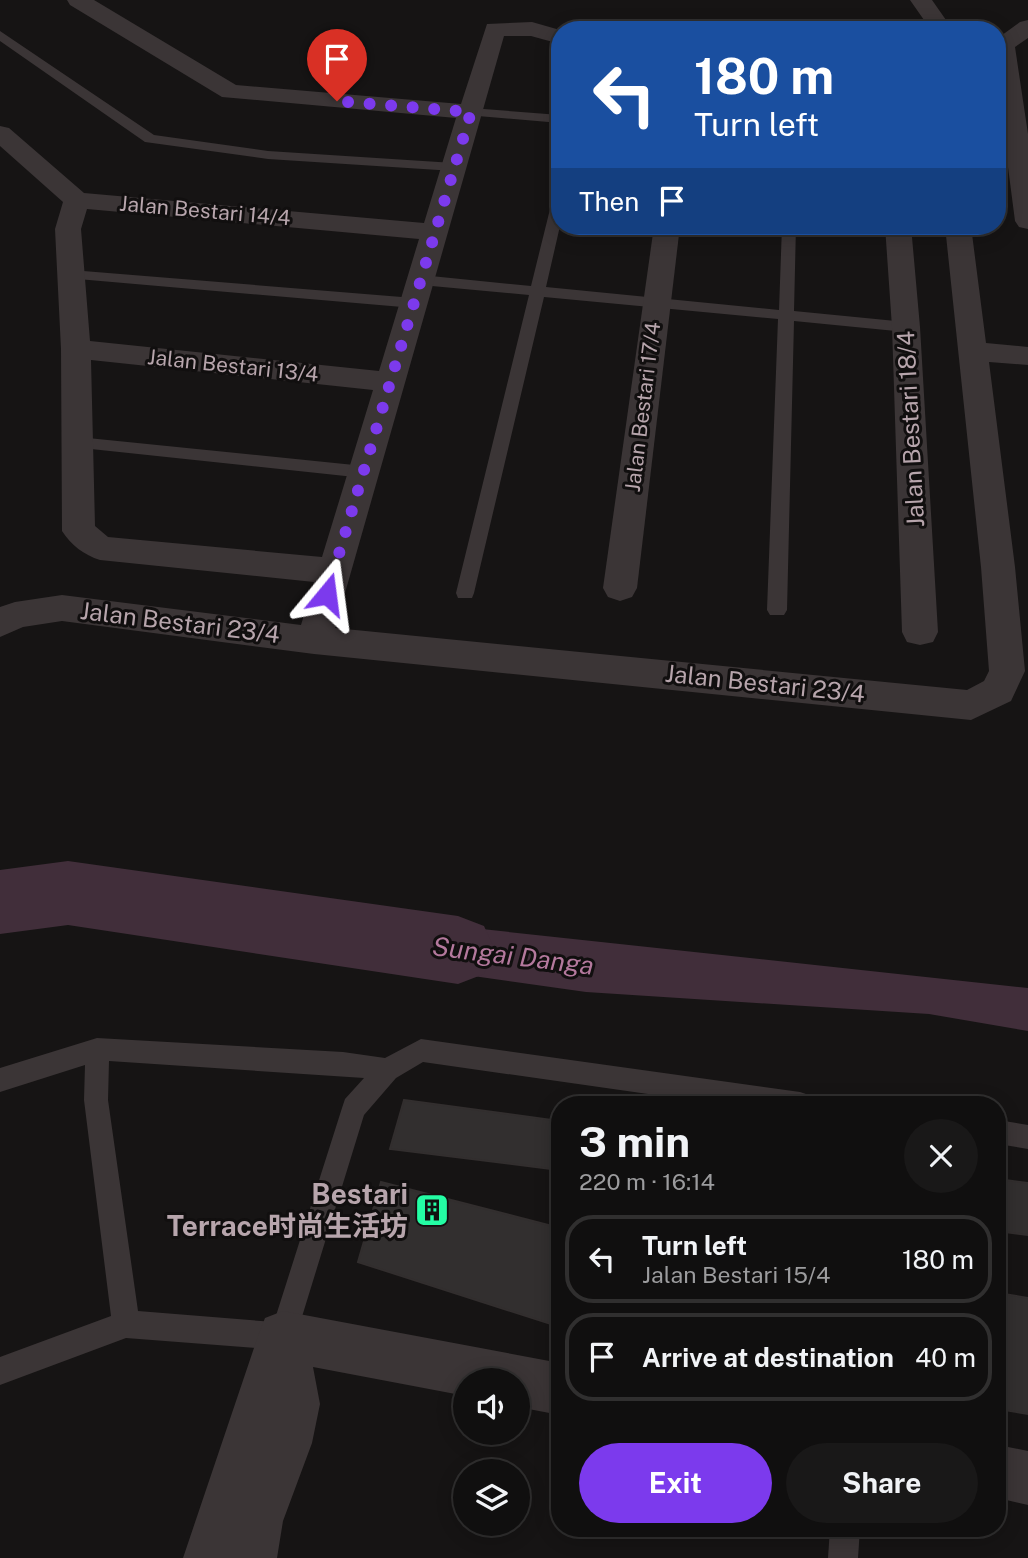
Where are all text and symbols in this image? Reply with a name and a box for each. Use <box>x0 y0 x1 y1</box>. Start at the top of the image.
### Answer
pin <box>307 29 367 101</box>
icon: arrive <box>318 40 356 78</box>
text: 180 m <box>694 47 834 105</box>
icon: left <box>579 49 670 140</box>
text: Turn left <box>694 106 819 143</box>
icon: arrive <box>653 182 691 220</box>
text: Then <box>579 186 639 217</box>
street label: Jalan Bestari 14/4 <box>118 191 292 230</box>
street label: Jalan Bestari 17/4 <box>620 320 665 493</box>
street label: Jalan Bestari 18/4 <box>891 330 929 528</box>
street label: Jalan Bestari 13/4 <box>146 344 320 387</box>
position arrow <box>290 557 364 631</box>
street label: Jalan Bestari 23/4 <box>79 596 282 648</box>
street label: Jalan Bestari 23/4 <box>664 659 866 707</box>
water label: Sungai Danga <box>430 930 596 981</box>
text: 3 min <box>579 1117 690 1166</box>
button: close <box>904 1119 978 1193</box>
text: 220 m · 16:14 <box>579 1168 715 1195</box>
place label: Bestari Terrace时尚生活坊 <box>167 1177 408 1242</box>
building icon: Bestari Terrace时尚生活坊 <box>413 1191 451 1229</box>
text: Turn left <box>642 1230 747 1261</box>
icon: left <box>583 1240 621 1278</box>
text: 180 m <box>902 1244 974 1275</box>
text: Jalan Bestari 15/4 <box>642 1261 830 1288</box>
icon: arrive <box>583 1338 621 1376</box>
text: Arrive at destination <box>642 1342 894 1373</box>
text: 40 m <box>915 1342 976 1373</box>
map controls <box>453 1368 530 1536</box>
button: sound <box>453 1368 530 1445</box>
button: Exit <box>579 1443 772 1523</box>
button: Share <box>786 1443 978 1523</box>
button: layers <box>453 1459 530 1536</box>

